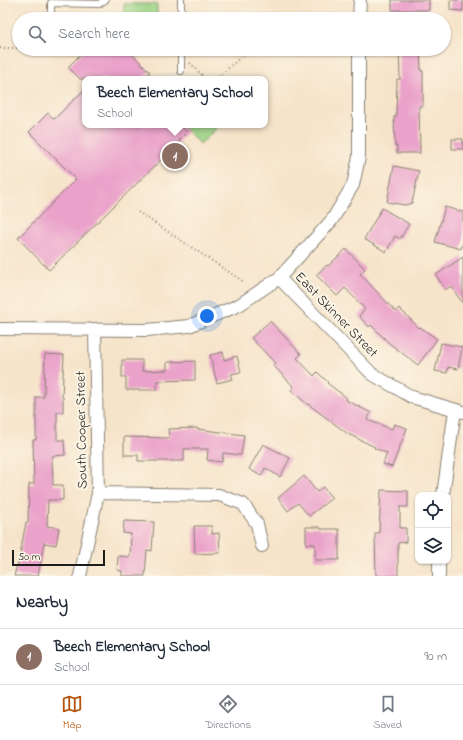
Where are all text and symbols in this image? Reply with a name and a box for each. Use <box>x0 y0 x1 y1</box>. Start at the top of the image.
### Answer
search box <box>12 12 451 56</box>
icon: search <box>26 23 48 45</box>
text: Search here <box>58 23 130 45</box>
popup <box>82 76 268 128</box>
text: Beech Elementary School <box>97 82 253 104</box>
text: School <box>97 104 133 123</box>
pin: 1 <box>162 141 188 171</box>
street label: East Skinner Street <box>289 267 383 363</box>
your location <box>197 306 217 326</box>
street label: South Cooper Street <box>70 370 94 489</box>
map controls <box>415 492 451 564</box>
button: locate <box>415 492 451 528</box>
button: layers <box>415 528 451 564</box>
scale bar <box>12 548 105 567</box>
text: 50 m <box>18 549 40 565</box>
text: Nearby <box>16 590 68 615</box>
text: Beech Elementary School <box>54 636 210 658</box>
text: 1 <box>27 647 31 666</box>
text: 90 m <box>424 647 447 666</box>
text: School <box>54 658 90 677</box>
tab: Map <box>61 693 83 733</box>
tab: Directions <box>205 693 251 733</box>
tab: Saved <box>373 693 402 733</box>

